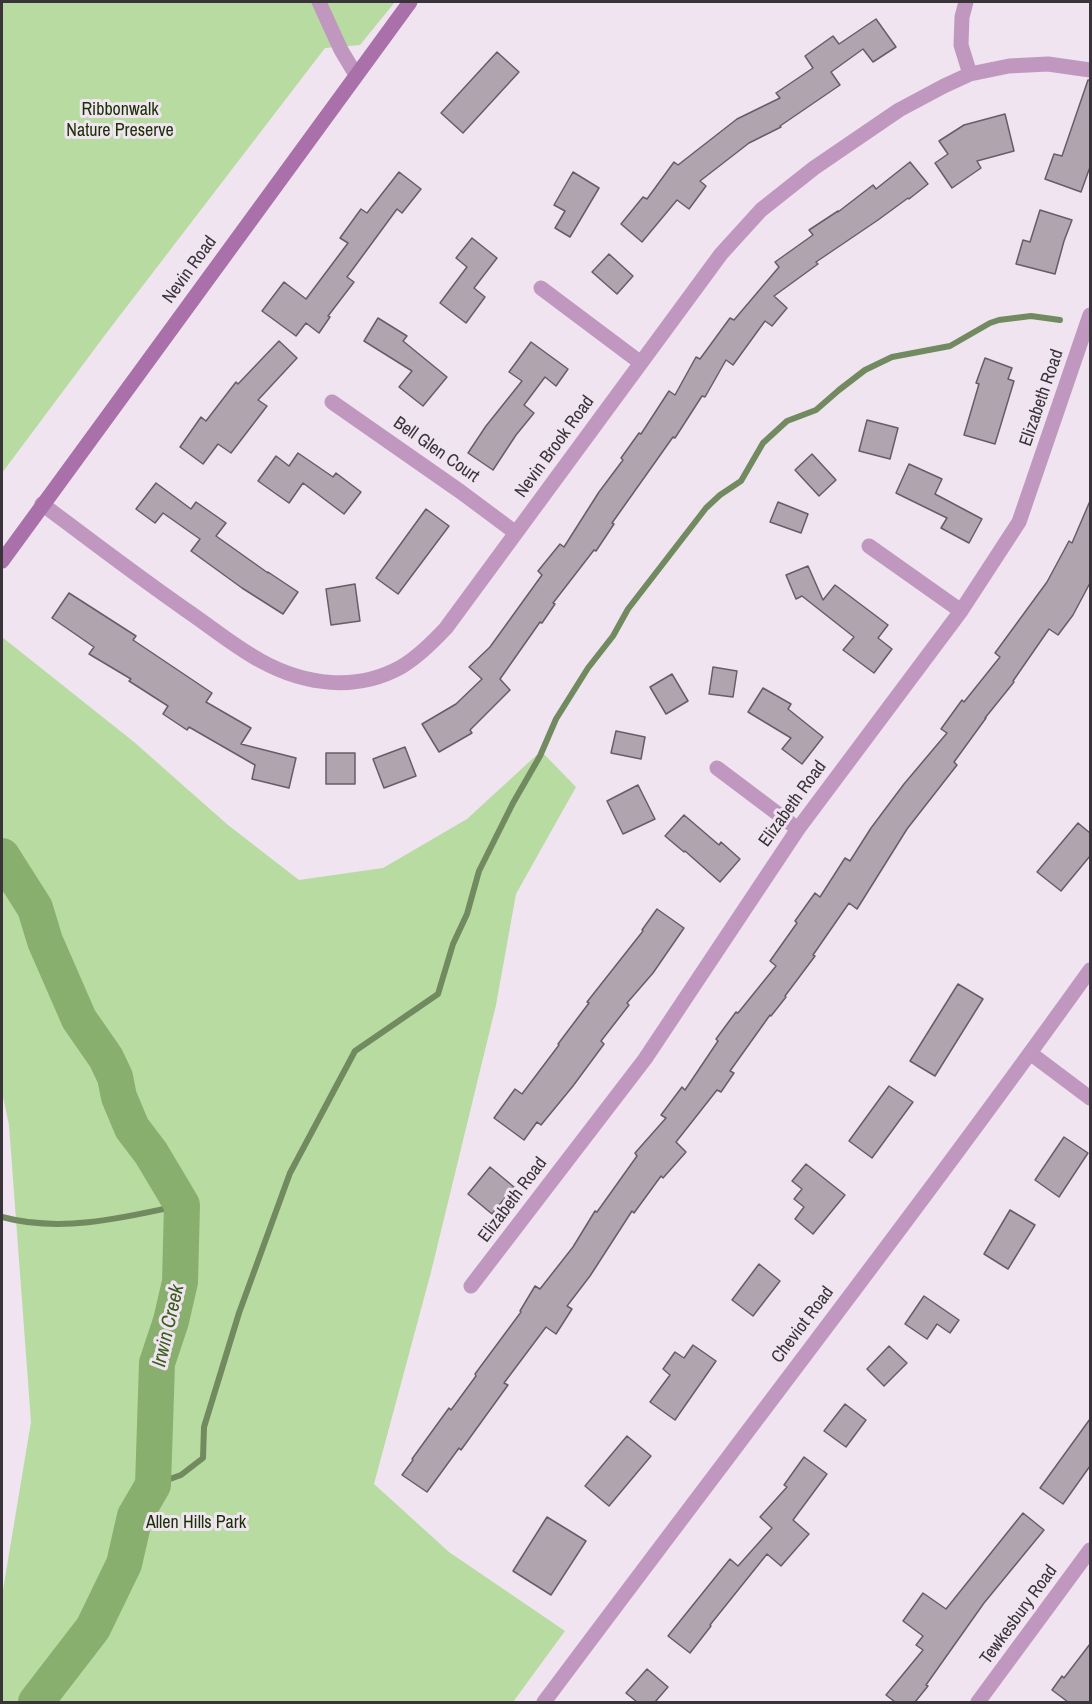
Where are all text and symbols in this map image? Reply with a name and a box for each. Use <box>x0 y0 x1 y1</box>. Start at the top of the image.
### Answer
park label: Ribbonwalk Nature Preserve <box>66 99 174 142</box>
street label: Nevin Road <box>158 232 222 308</box>
street label: Elizabeth Road <box>1015 347 1069 449</box>
street label: Nevin Brook Road <box>511 392 599 502</box>
street label: Bell Glen Court <box>389 412 483 488</box>
street label: Elizabeth Road <box>755 757 831 851</box>
street label: Elizabeth Road <box>474 1153 552 1247</box>
water label: Irwin Creek <box>148 1282 190 1370</box>
street label: Cheviot Road <box>767 1282 839 1368</box>
park label: Allen Hills Park <box>146 1512 246 1534</box>
street label: Tewkesbury Road <box>976 1561 1062 1669</box>

